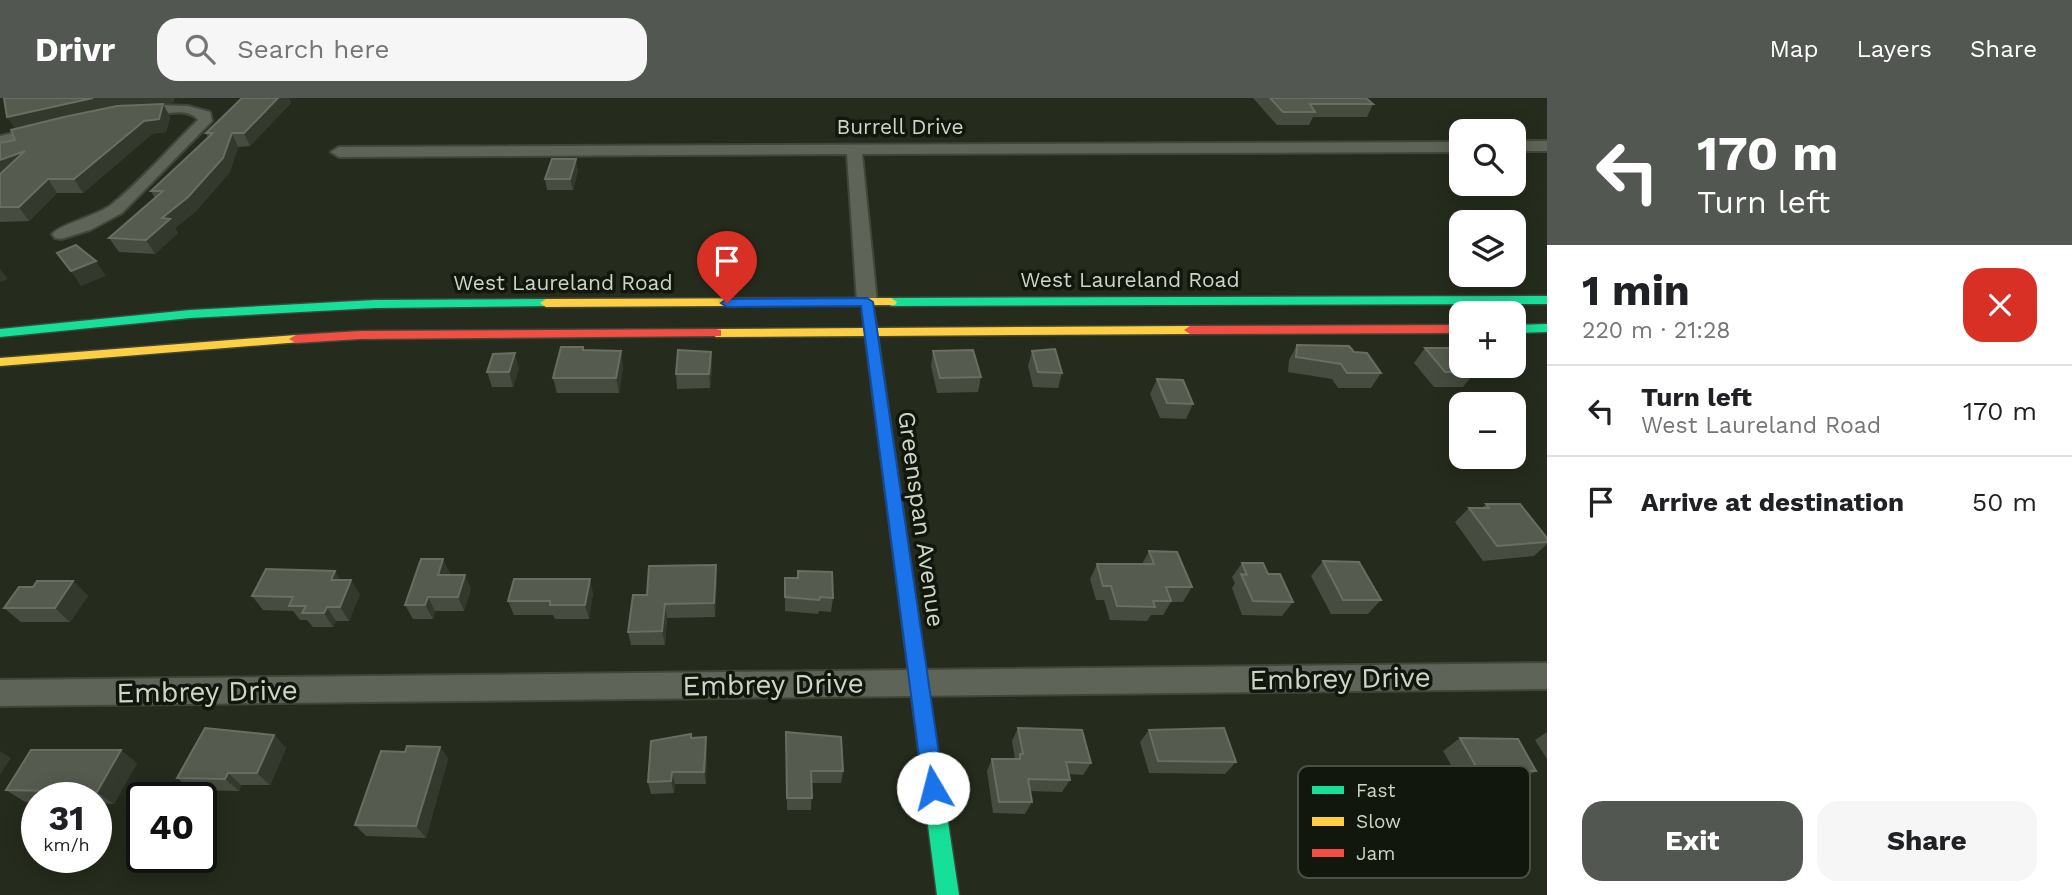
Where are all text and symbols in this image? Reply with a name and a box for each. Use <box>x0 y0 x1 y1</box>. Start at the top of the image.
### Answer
search box <box>157 18 647 81</box>
text: Drivr <box>35 30 115 69</box>
icon: search <box>181 30 219 68</box>
text: Search here <box>237 34 390 64</box>
text: Map <box>1770 35 1818 63</box>
text: Layers <box>1856 35 1932 63</box>
text: Share <box>1970 35 2037 63</box>
street label: Burrell Drive <box>836 114 964 139</box>
map controls <box>1449 119 1526 469</box>
button: search <box>1449 119 1526 196</box>
text: 170 m <box>1697 124 1838 182</box>
icon: left <box>1582 126 1673 217</box>
text: Turn left <box>1697 183 1830 221</box>
button: layers <box>1449 210 1526 287</box>
pin <box>697 231 757 303</box>
icon: arrive <box>708 242 746 280</box>
text: 1 min <box>1582 266 1690 315</box>
street label: West Laureland Road <box>1020 267 1240 292</box>
button: close <box>1963 268 2037 342</box>
street label: West Laureland Road <box>453 270 673 295</box>
button: + <box>1449 301 1526 378</box>
text: 220 m · 21:28 <box>1582 317 1731 344</box>
text: Turn left <box>1641 382 1752 412</box>
button: − <box>1449 392 1526 469</box>
icon: left <box>1582 392 1620 430</box>
text: 170 m <box>1963 396 2037 426</box>
street label: Greenspan Avenue <box>892 409 950 629</box>
text: West Laureland Road <box>1641 412 1881 439</box>
icon: arrive <box>1582 483 1620 521</box>
text: Arrive at destination <box>1641 487 1904 517</box>
text: 50 m <box>1972 487 2037 517</box>
street label: Embrey Drive <box>1249 660 1431 697</box>
street label: Embrey Drive <box>682 666 864 703</box>
street label: Embrey Drive <box>116 673 298 710</box>
position arrow <box>896 751 970 825</box>
legend <box>1298 766 1530 878</box>
text: Fast <box>1356 779 1395 802</box>
speed limit sign: 40 <box>126 782 217 873</box>
text: 31 <box>49 797 84 839</box>
button: Exit <box>1582 801 1803 881</box>
button: Share <box>1817 801 2037 881</box>
text: Slow <box>1356 810 1401 833</box>
text: km/h <box>43 834 90 855</box>
text: Jam <box>1356 842 1395 865</box>

